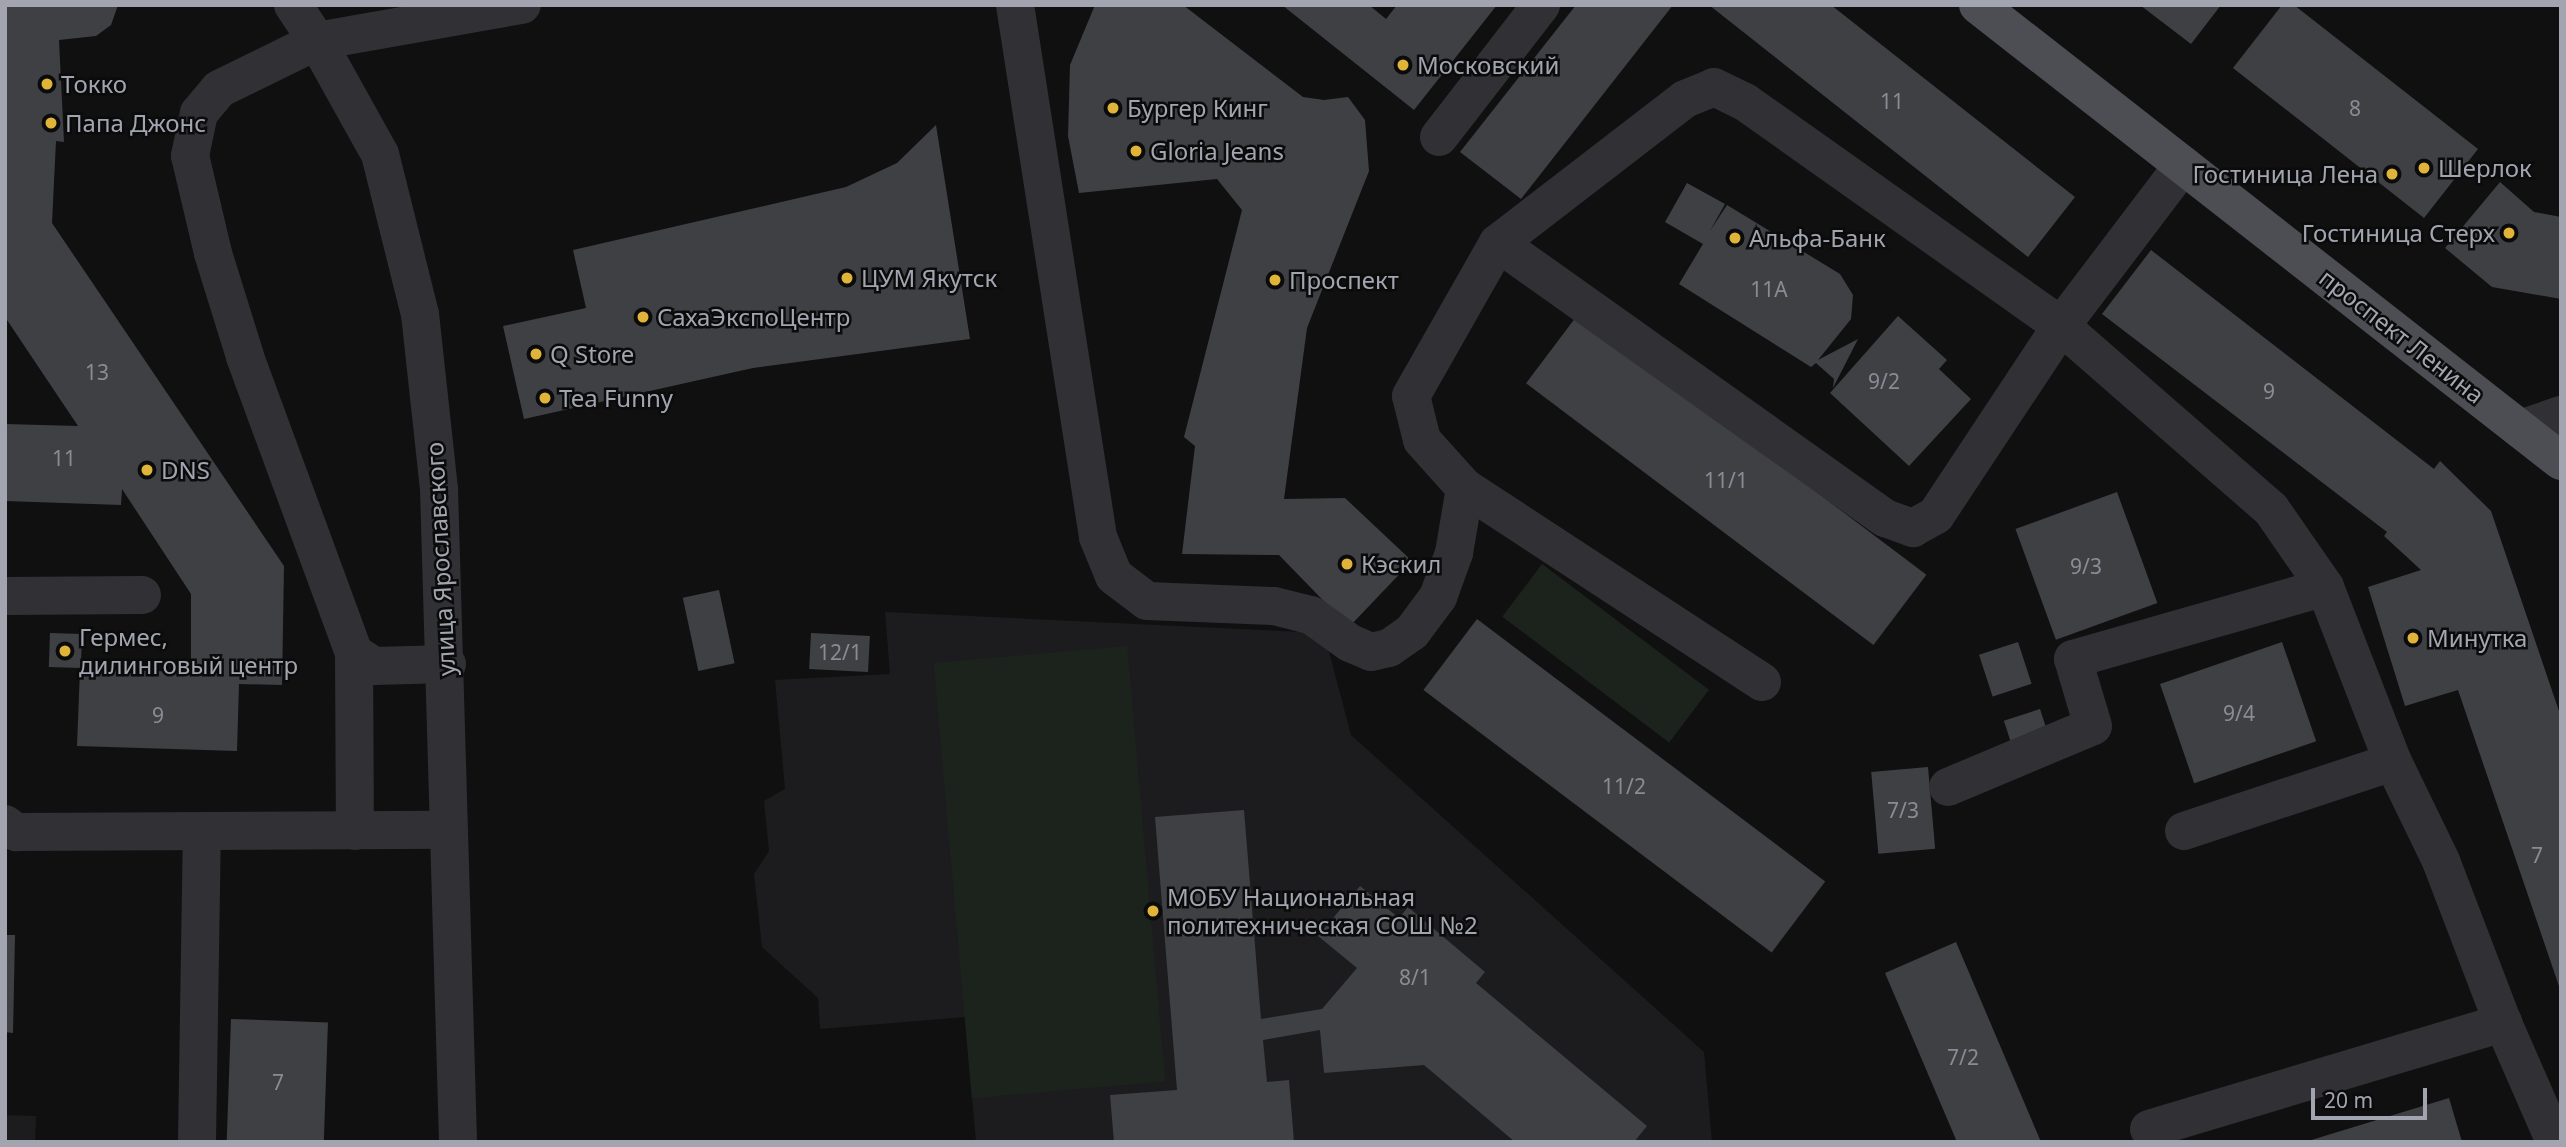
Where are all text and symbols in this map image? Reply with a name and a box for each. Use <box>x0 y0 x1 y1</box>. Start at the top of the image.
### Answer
place label: Московский <box>1417 51 1559 79</box>
marker: Московский <box>1395 57 1411 73</box>
place label: Токко <box>61 70 127 98</box>
marker: Токко <box>39 76 55 92</box>
house number: 11 <box>1880 88 1904 114</box>
place label: Бургер Кинг <box>1127 94 1268 122</box>
house number: 8 <box>2349 95 2361 121</box>
marker: Бургер Кинг <box>1105 100 1121 116</box>
place label: Папа Джонс <box>65 109 206 137</box>
marker: Папа Джонс <box>43 115 59 131</box>
place label: Gloria Jeans <box>1150 137 1284 165</box>
marker: Gloria Jeans <box>1128 143 1144 159</box>
place label: Шерлок <box>2438 154 2532 182</box>
place label: Гостиница Лена <box>2193 160 2378 188</box>
marker: Шерлок <box>2416 160 2432 176</box>
marker: Гостиница Лена <box>2384 166 2400 182</box>
place label: Гостиница Стерх <box>2302 219 2495 247</box>
place label: Альфа-Банк <box>1749 224 1886 252</box>
marker: Гостиница Стерх <box>2501 225 2517 241</box>
marker: Альфа-Банк <box>1727 230 1743 246</box>
street label: проспект Ленина <box>2314 263 2490 409</box>
place label: ЦУМ Якутск <box>861 264 997 292</box>
place label: Проспект <box>1289 266 1399 294</box>
marker: ЦУМ Якутск <box>839 270 855 286</box>
marker: Проспект <box>1267 272 1283 288</box>
house number: 11А <box>1750 276 1788 302</box>
place label: СахаЭкспоЦентр <box>657 303 850 331</box>
marker: СахаЭкспоЦентр <box>635 309 651 325</box>
place label: Q Store <box>550 340 634 368</box>
marker: Q Store <box>528 346 544 362</box>
house number: 13 <box>85 359 109 385</box>
house number: 9/2 <box>1868 368 1900 394</box>
house number: 9 <box>2263 378 2275 404</box>
place label: Tea Funny <box>559 384 673 412</box>
marker: Tea Funny <box>537 390 553 406</box>
street label: улица Ярославского <box>419 441 461 677</box>
house number: 11 <box>52 445 76 471</box>
place label: DNS <box>161 456 210 484</box>
marker: DNS <box>139 462 155 478</box>
house number: 11/1 <box>1704 467 1748 493</box>
place label: Кэскил <box>1361 550 1441 578</box>
house number: 9/3 <box>2070 553 2102 579</box>
marker: Кэскил <box>1339 556 1355 572</box>
place label: Гермес, дилинговый центр <box>79 623 298 679</box>
place label: Минутка <box>2427 624 2527 652</box>
marker: Минутка <box>2405 630 2421 646</box>
house number: 12/1 <box>818 639 862 665</box>
marker: Гермес, дилинговый центр <box>57 643 73 659</box>
house number: 9/4 <box>2223 700 2255 726</box>
house number: 9 <box>152 702 164 728</box>
house number: 11/2 <box>1602 773 1646 799</box>
house number: 7/3 <box>1887 797 1919 823</box>
house number: 7 <box>2531 842 2543 868</box>
place label: МОБУ Национальная политехническая СОШ №2 <box>1167 883 1478 939</box>
marker: МОБУ Национальная политехническая СОШ №2 <box>1145 903 1161 919</box>
house number: 8/1 <box>1399 964 1431 990</box>
house number: 7/2 <box>1947 1044 1979 1070</box>
house number: 7 <box>272 1069 284 1095</box>
scale bar <box>2314 1074 2430 1118</box>
text: 20 m <box>2324 1086 2373 1114</box>

